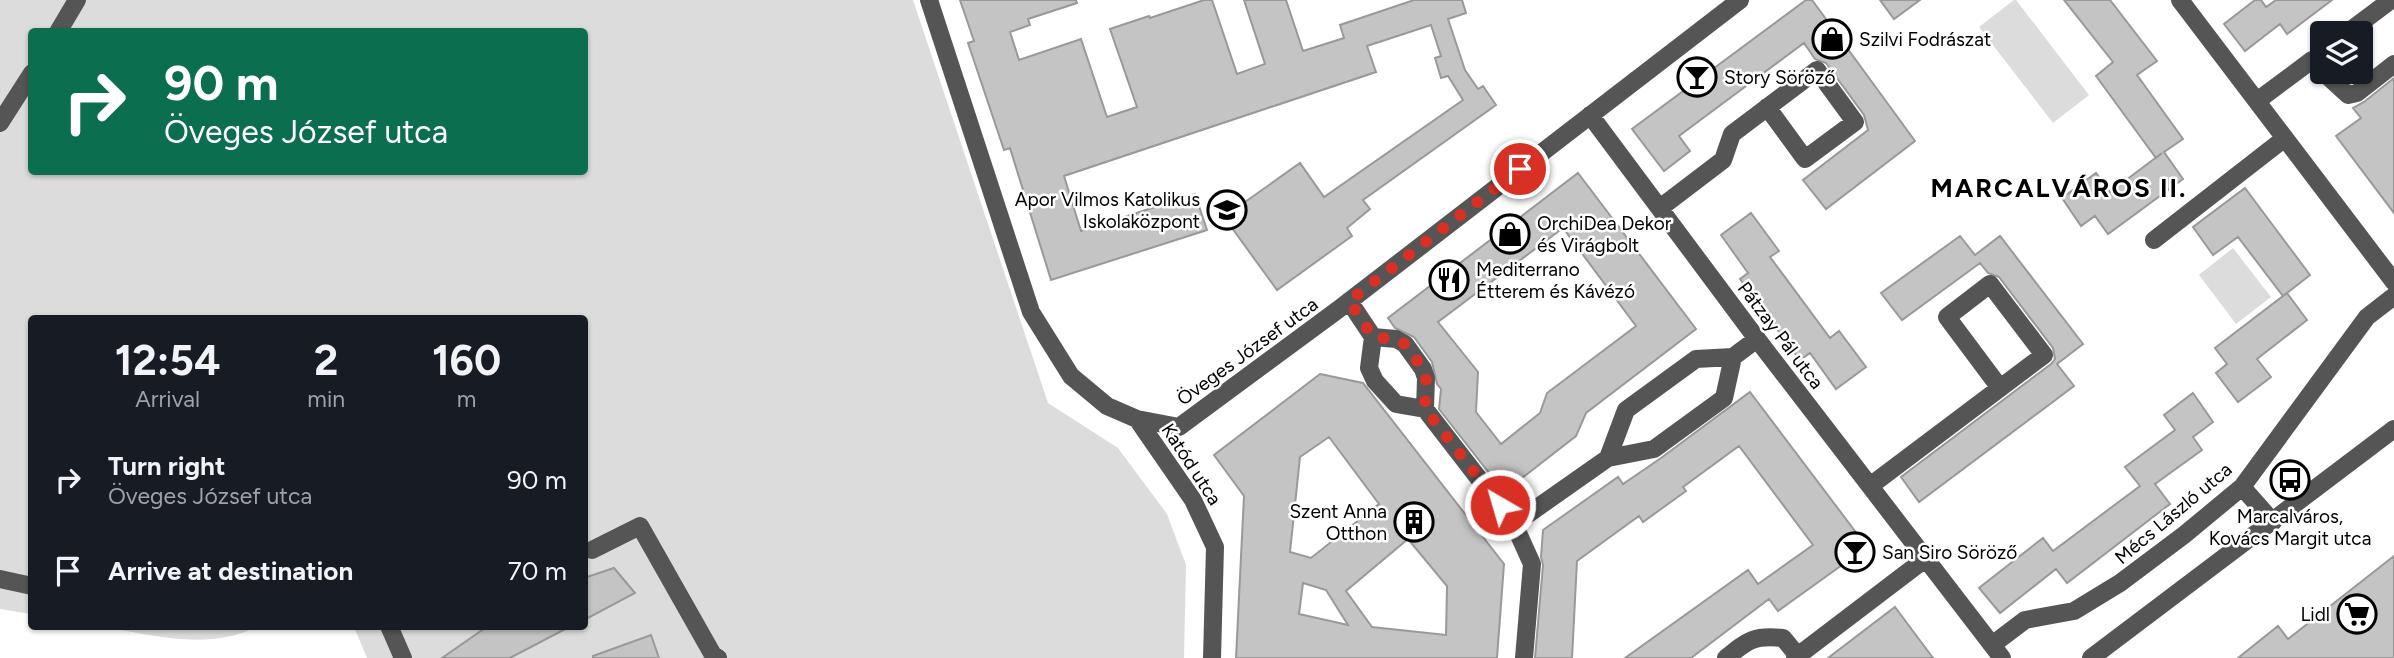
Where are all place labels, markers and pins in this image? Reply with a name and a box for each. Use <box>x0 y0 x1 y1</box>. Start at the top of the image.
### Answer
shop icon: Szilvi Fodrászat <box>1811 18 1853 60</box>
place label: Szilvi Fodrászat <box>1859 28 1991 51</box>
bar icon: Story Söröző <box>1676 56 1718 98</box>
place label: Story Söröző <box>1724 66 1835 89</box>
pin <box>1490 139 1550 199</box>
place label: Apor Vilmos Katolikus Iskolaközpont <box>1015 188 1200 233</box>
school or university icon: Apor Vilmos Katolikus Iskolaközpont <box>1206 189 1248 231</box>
place label: OrchiDea Dekor és Virágbolt <box>1537 212 1672 257</box>
shop icon: OrchiDea Dekor és Virágbolt <box>1489 213 1531 255</box>
place label: Mediterrano Étterem és Kávézó <box>1476 258 1635 303</box>
restaurant icon: Mediterrano Étterem és Kávézó <box>1428 259 1470 301</box>
bus stop icon: Marcalváros, Kovács Margit utca <box>2269 459 2311 501</box>
place label: Szent Anna Otthon <box>1289 500 1387 545</box>
building icon: Szent Anna Otthon <box>1393 501 1435 543</box>
place label: Marcalváros, Kovács Margit utca <box>2209 505 2371 550</box>
bar icon: San Siro Söröző <box>1834 531 1876 573</box>
place label: San Siro Söröző <box>1882 541 2017 564</box>
supermarket icon: Lidl <box>2336 593 2378 635</box>
place label: Lidl <box>2300 603 2330 626</box>

